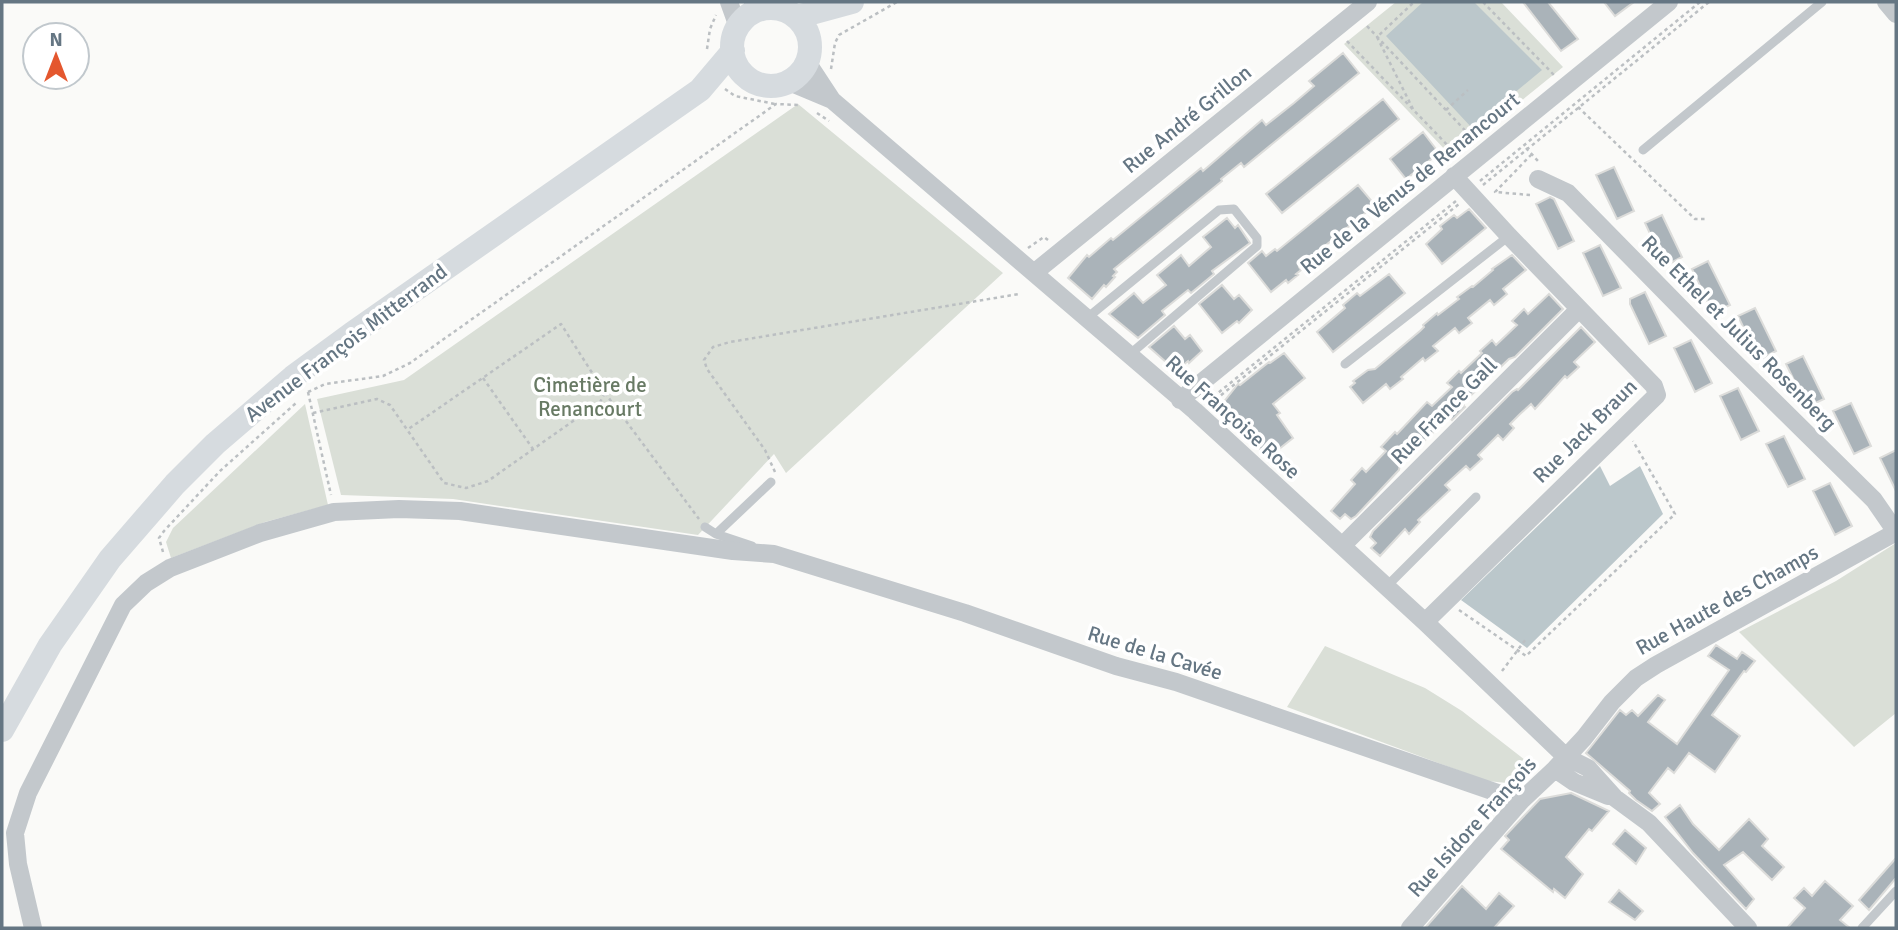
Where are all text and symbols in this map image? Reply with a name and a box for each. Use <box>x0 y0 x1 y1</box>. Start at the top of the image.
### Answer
north arrow <box>21 21 91 91</box>
text: N <box>49 28 63 52</box>
street label: Rue André Grillon <box>1117 59 1257 179</box>
street label: Rue de la Vénus de Renancourt <box>1295 86 1525 280</box>
street label: Rue Ethel et Julius Rosenberg <box>1636 230 1842 436</box>
street label: Avenue François Mitterrand <box>240 258 452 428</box>
street label: Rue Françoise Rose <box>1160 350 1306 484</box>
street label: Rue France Gall <box>1385 352 1503 470</box>
park label: Cimetière de Renancourt <box>533 372 647 422</box>
street label: Rue Jack Braun <box>1527 373 1643 489</box>
street label: Rue Haute des Champs <box>1631 539 1823 661</box>
street label: Rue de la Cavée <box>1084 620 1226 686</box>
street label: Rue Isidore François <box>1402 751 1542 903</box>

